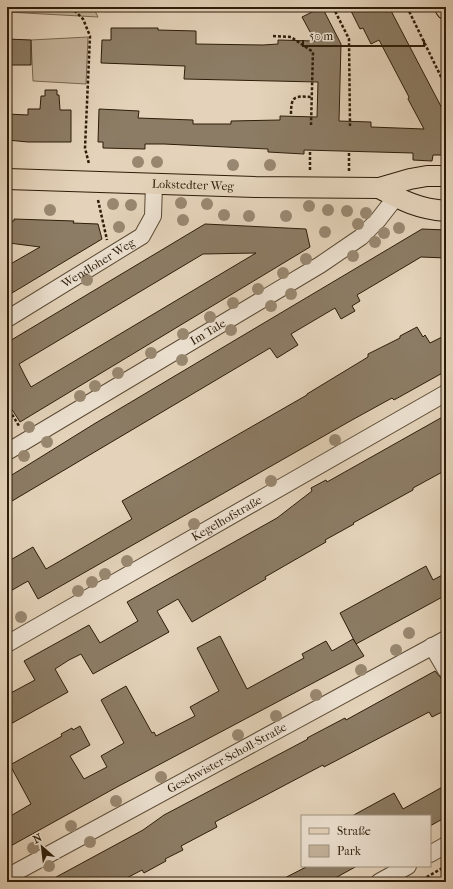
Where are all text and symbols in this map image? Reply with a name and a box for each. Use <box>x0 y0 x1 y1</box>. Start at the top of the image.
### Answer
scale bar <box>303 22 424 48</box>
text: 50 m <box>309 29 333 43</box>
street label: Lokstedter Weg <box>152 177 235 193</box>
street label: Wendloher Weg <box>58 235 138 291</box>
street label: Im Tale <box>188 316 228 348</box>
street label: Kegelhofstraße <box>189 493 264 544</box>
street label: Geschwister-Scholl-Straße <box>165 720 289 796</box>
legend <box>301 815 431 867</box>
text: Straße <box>337 824 371 838</box>
north arrow <box>22 827 62 867</box>
text: N <box>31 831 45 846</box>
text: Park <box>337 844 362 858</box>

